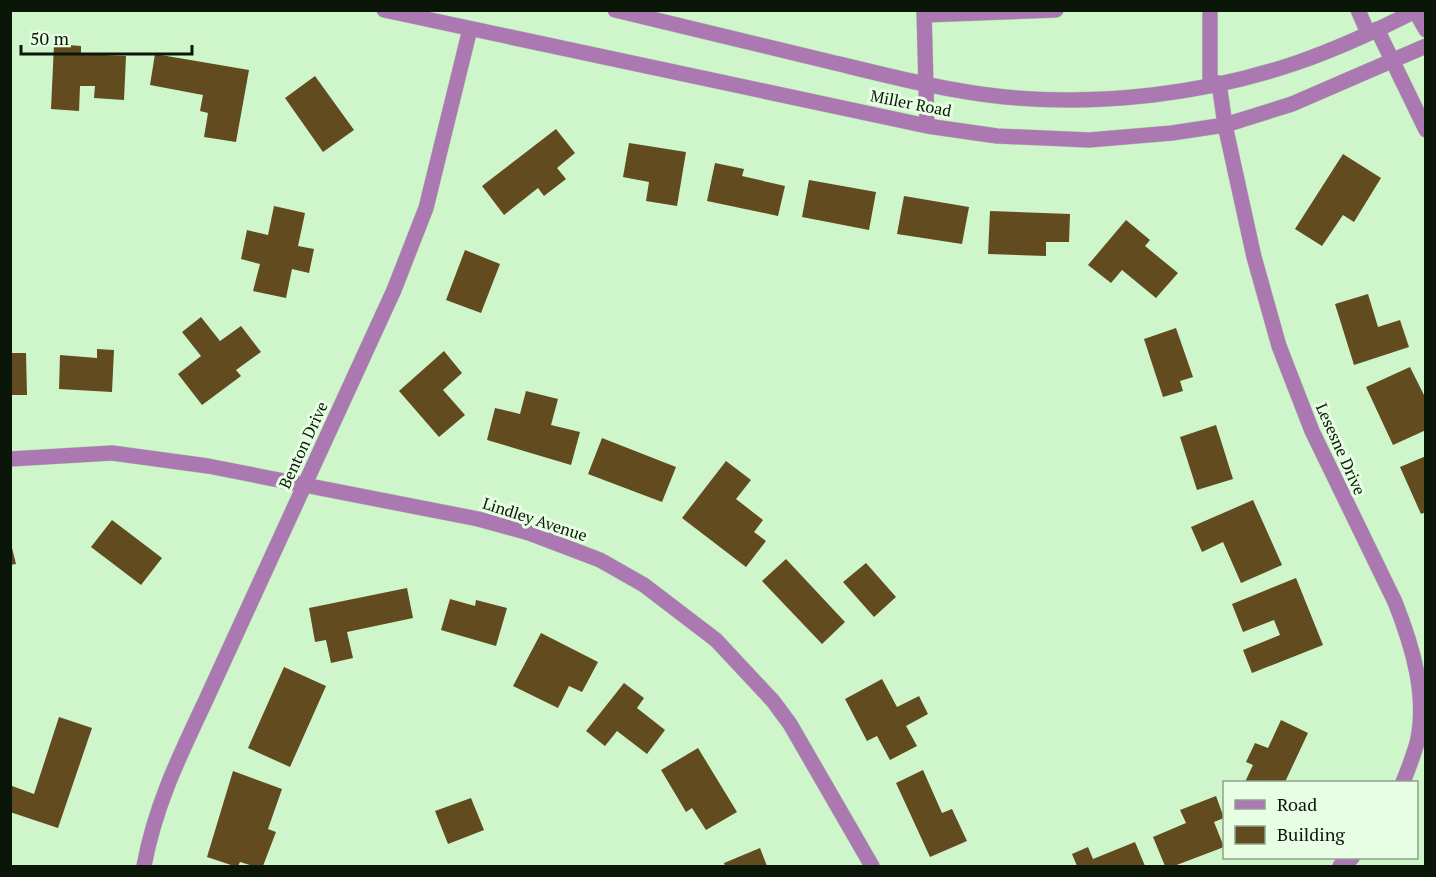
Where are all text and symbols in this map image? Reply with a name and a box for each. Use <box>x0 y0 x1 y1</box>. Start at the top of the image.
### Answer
scale bar <box>21 18 192 56</box>
text: 50 m <box>30 26 70 50</box>
street label: Miller Road <box>869 84 954 122</box>
street label: Benton Drive <box>273 398 333 492</box>
street label: Lesesne Drive <box>1311 400 1371 498</box>
street label: Lindley Avenue <box>480 492 590 546</box>
legend <box>1223 781 1418 859</box>
text: Road <box>1277 792 1317 816</box>
text: Building <box>1277 822 1345 846</box>

